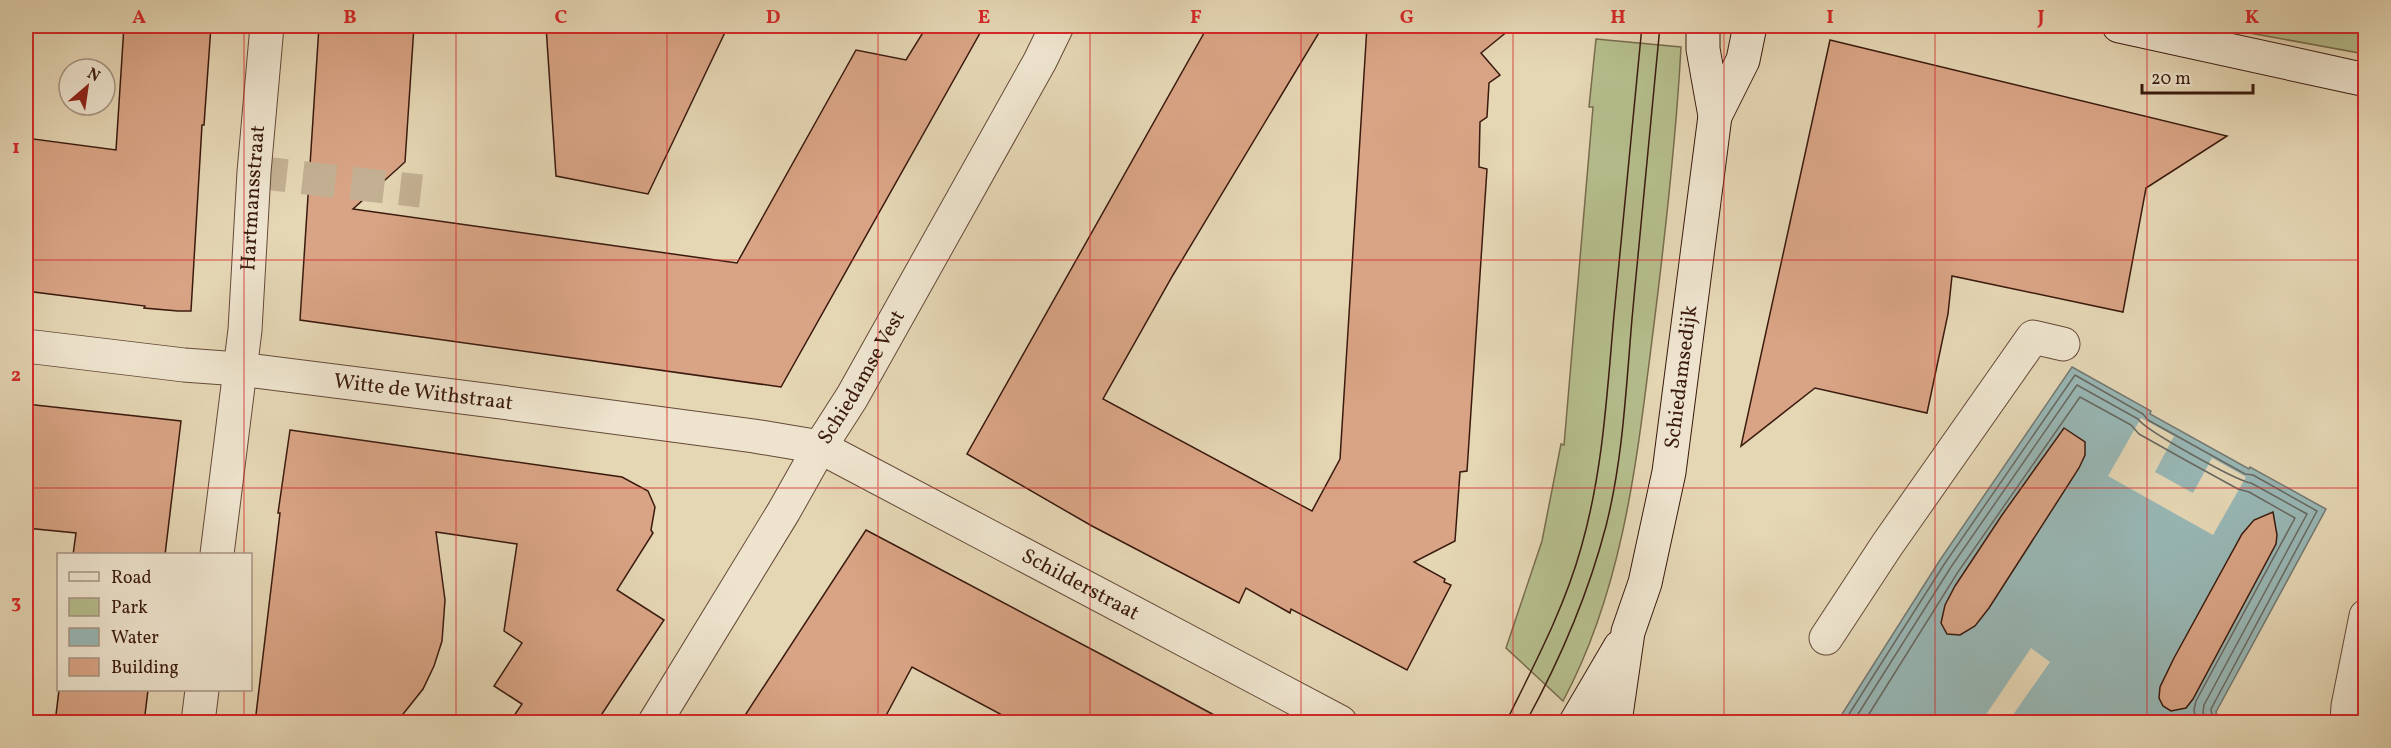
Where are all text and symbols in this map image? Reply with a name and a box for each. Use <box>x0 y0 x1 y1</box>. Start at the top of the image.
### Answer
text: A <box>132 4 146 32</box>
text: B <box>343 4 357 32</box>
text: C <box>555 4 568 32</box>
text: D <box>766 4 780 32</box>
text: E <box>978 4 990 32</box>
text: F <box>1190 4 1202 32</box>
text: G <box>1400 4 1414 32</box>
text: H <box>1610 4 1626 32</box>
text: I <box>1826 4 1834 32</box>
text: J <box>2036 4 2045 32</box>
text: K <box>2245 4 2260 32</box>
north arrow <box>57 57 117 117</box>
scale bar <box>2142 57 2253 95</box>
text: N <box>83 63 104 88</box>
text: 20 m <box>2151 67 2191 92</box>
street label: Hartmansstraat <box>234 124 273 272</box>
text: 1 <box>12 134 20 162</box>
street label: Schiedamsedijk <box>1658 303 1705 451</box>
street label: Schiedamse Vest <box>811 305 912 450</box>
text: 2 <box>11 362 21 390</box>
street label: Witte de Withstraat <box>332 367 515 418</box>
street label: Schilderstraat <box>1016 542 1144 628</box>
legend <box>57 553 252 691</box>
text: Road <box>111 566 152 591</box>
text: 3 <box>11 589 21 617</box>
text: Park <box>111 596 148 621</box>
text: Water <box>111 626 159 651</box>
text: Building <box>111 656 179 681</box>

